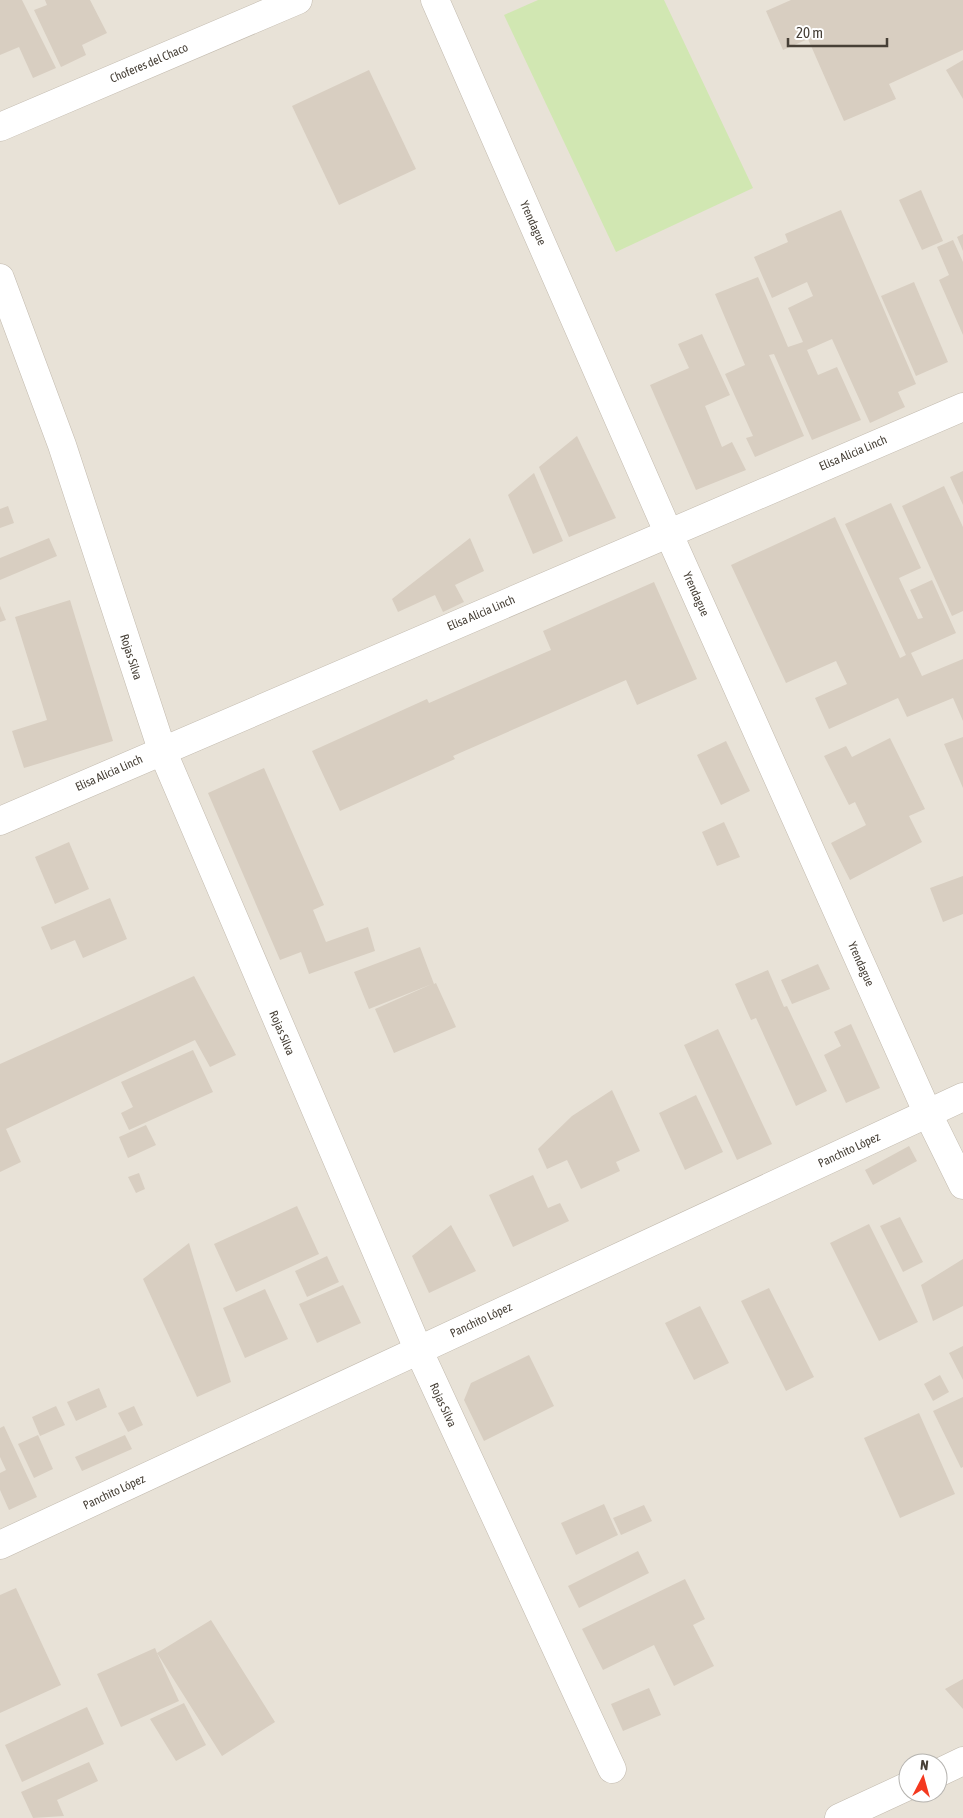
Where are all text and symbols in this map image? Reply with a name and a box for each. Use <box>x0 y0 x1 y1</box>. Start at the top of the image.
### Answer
scale bar <box>788 15 887 47</box>
text: 20 m <box>796 24 823 41</box>
street label: Choferes del Chaco <box>108 40 190 86</box>
street label: Yrendague <box>517 199 549 247</box>
street label: Elisa Alicia Linch <box>817 432 889 474</box>
street label: Yrendague <box>680 570 712 618</box>
street label: Elisa Alicia Linch <box>445 592 517 634</box>
street label: Rojas Silva <box>117 632 145 682</box>
street label: Elisa Alicia Linch <box>73 752 145 794</box>
street label: Yrendague <box>845 940 877 988</box>
street label: Rojas Silva <box>266 1009 298 1057</box>
street label: Panchito López <box>816 1129 883 1170</box>
street label: Panchito López <box>448 1299 515 1340</box>
street label: Rojas Silva <box>427 1381 459 1429</box>
street label: Panchito López <box>81 1471 148 1512</box>
north arrow <box>898 1753 948 1803</box>
text: N <box>919 1757 929 1773</box>

